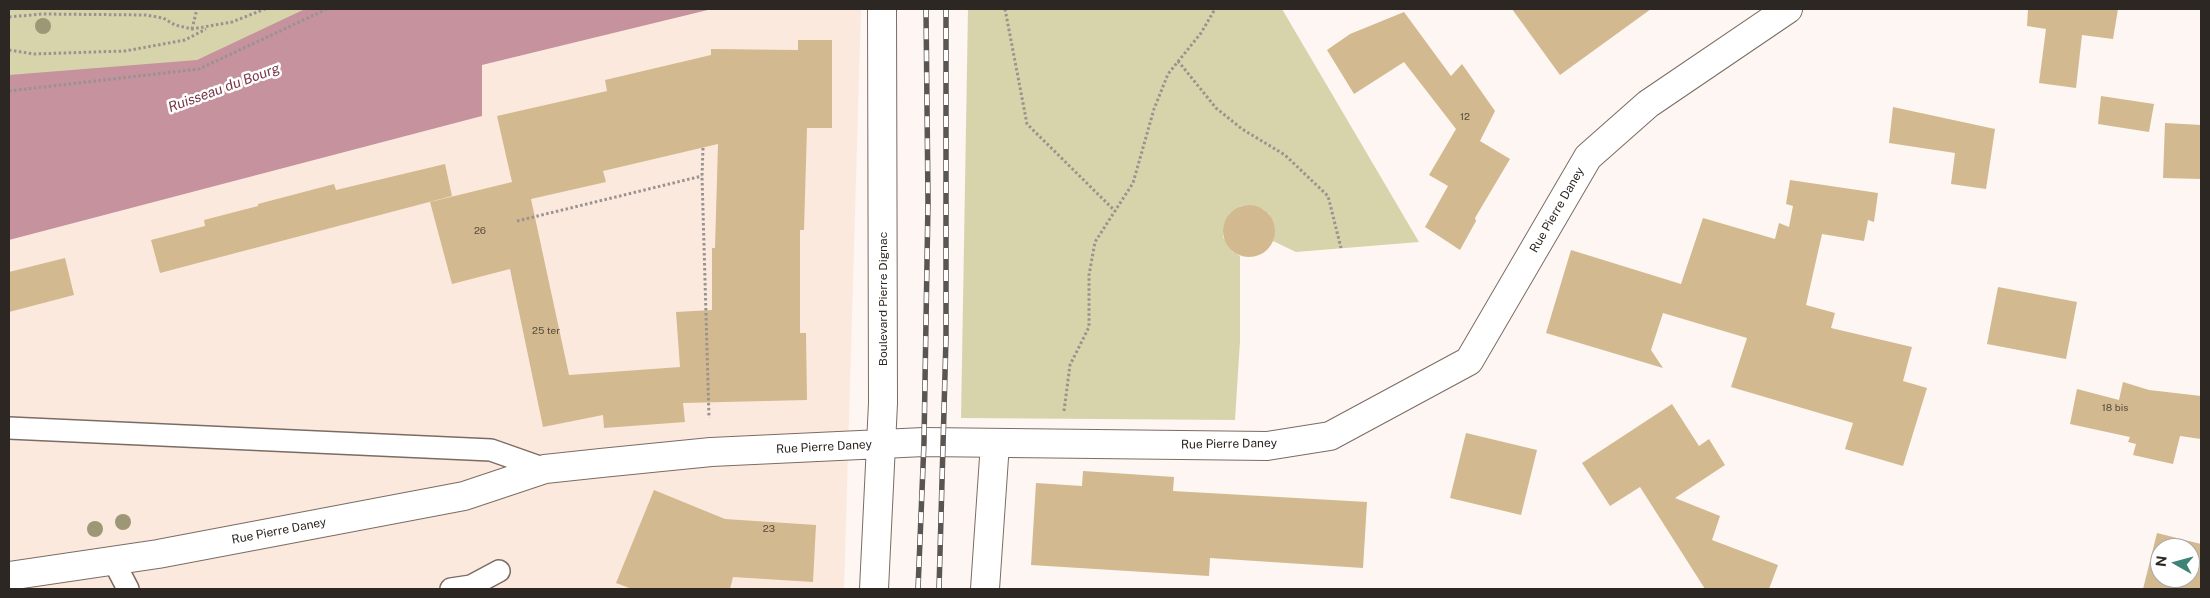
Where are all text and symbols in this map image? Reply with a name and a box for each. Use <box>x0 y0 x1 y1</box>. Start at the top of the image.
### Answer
water label: Ruisseau du Bourg <box>166 60 282 116</box>
house number: 12 <box>1460 111 1470 123</box>
street label: Rue Pierre Daney <box>1527 165 1587 255</box>
house number: 26 <box>474 225 486 237</box>
street label: Boulevard Pierre Dignac <box>876 232 890 366</box>
house number: 25 ter <box>532 325 560 337</box>
house number: 18 bis <box>2102 402 2128 414</box>
street label: Rue Pierre Daney <box>1181 436 1277 452</box>
street label: Rue Pierre Daney <box>776 437 872 457</box>
street label: Rue Pierre Daney <box>230 515 328 547</box>
house number: 23 <box>763 523 775 535</box>
north arrow <box>2150 538 2200 588</box>
text: N <box>2152 555 2170 568</box>

